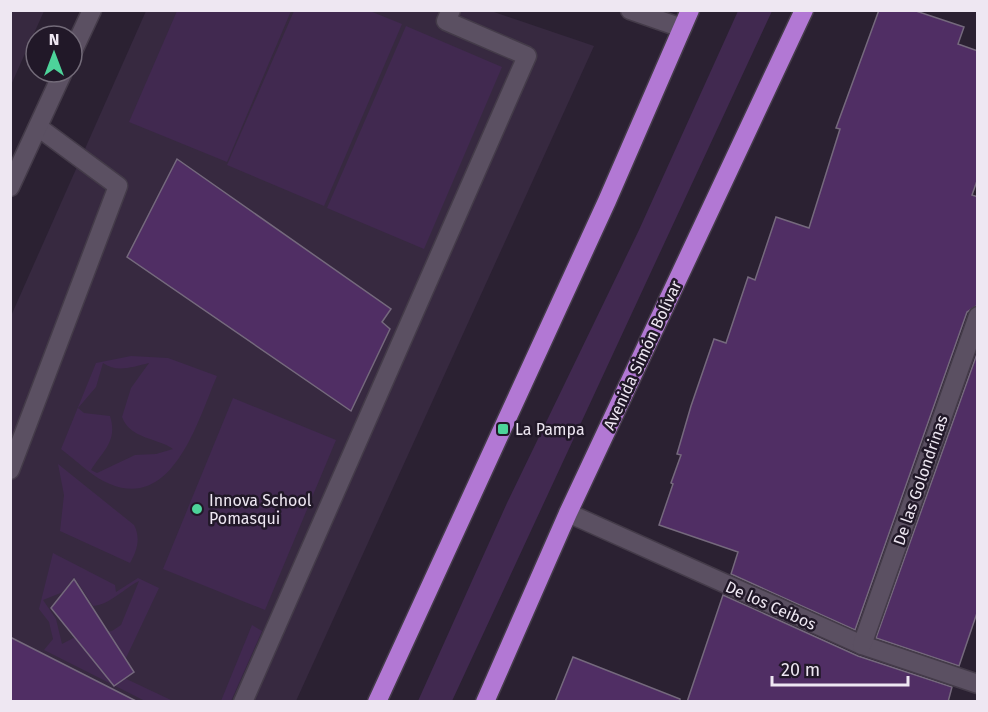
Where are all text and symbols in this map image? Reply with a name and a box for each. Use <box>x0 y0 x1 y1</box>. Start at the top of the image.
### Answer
north arrow <box>24 24 84 84</box>
text: N <box>49 30 59 49</box>
street label: Avenida Simón Bolívar <box>599 277 686 433</box>
street label: De las Golondrinas <box>889 413 952 548</box>
place label: La Pampa <box>515 420 585 439</box>
marker: La Pampa <box>496 422 510 436</box>
place label: Innova School Pomasqui <box>209 491 312 528</box>
marker: Innova School Pomasqui <box>190 502 204 516</box>
street label: De los Ceibos <box>723 577 819 634</box>
scale bar <box>772 649 908 687</box>
text: 20 m <box>781 659 820 681</box>

